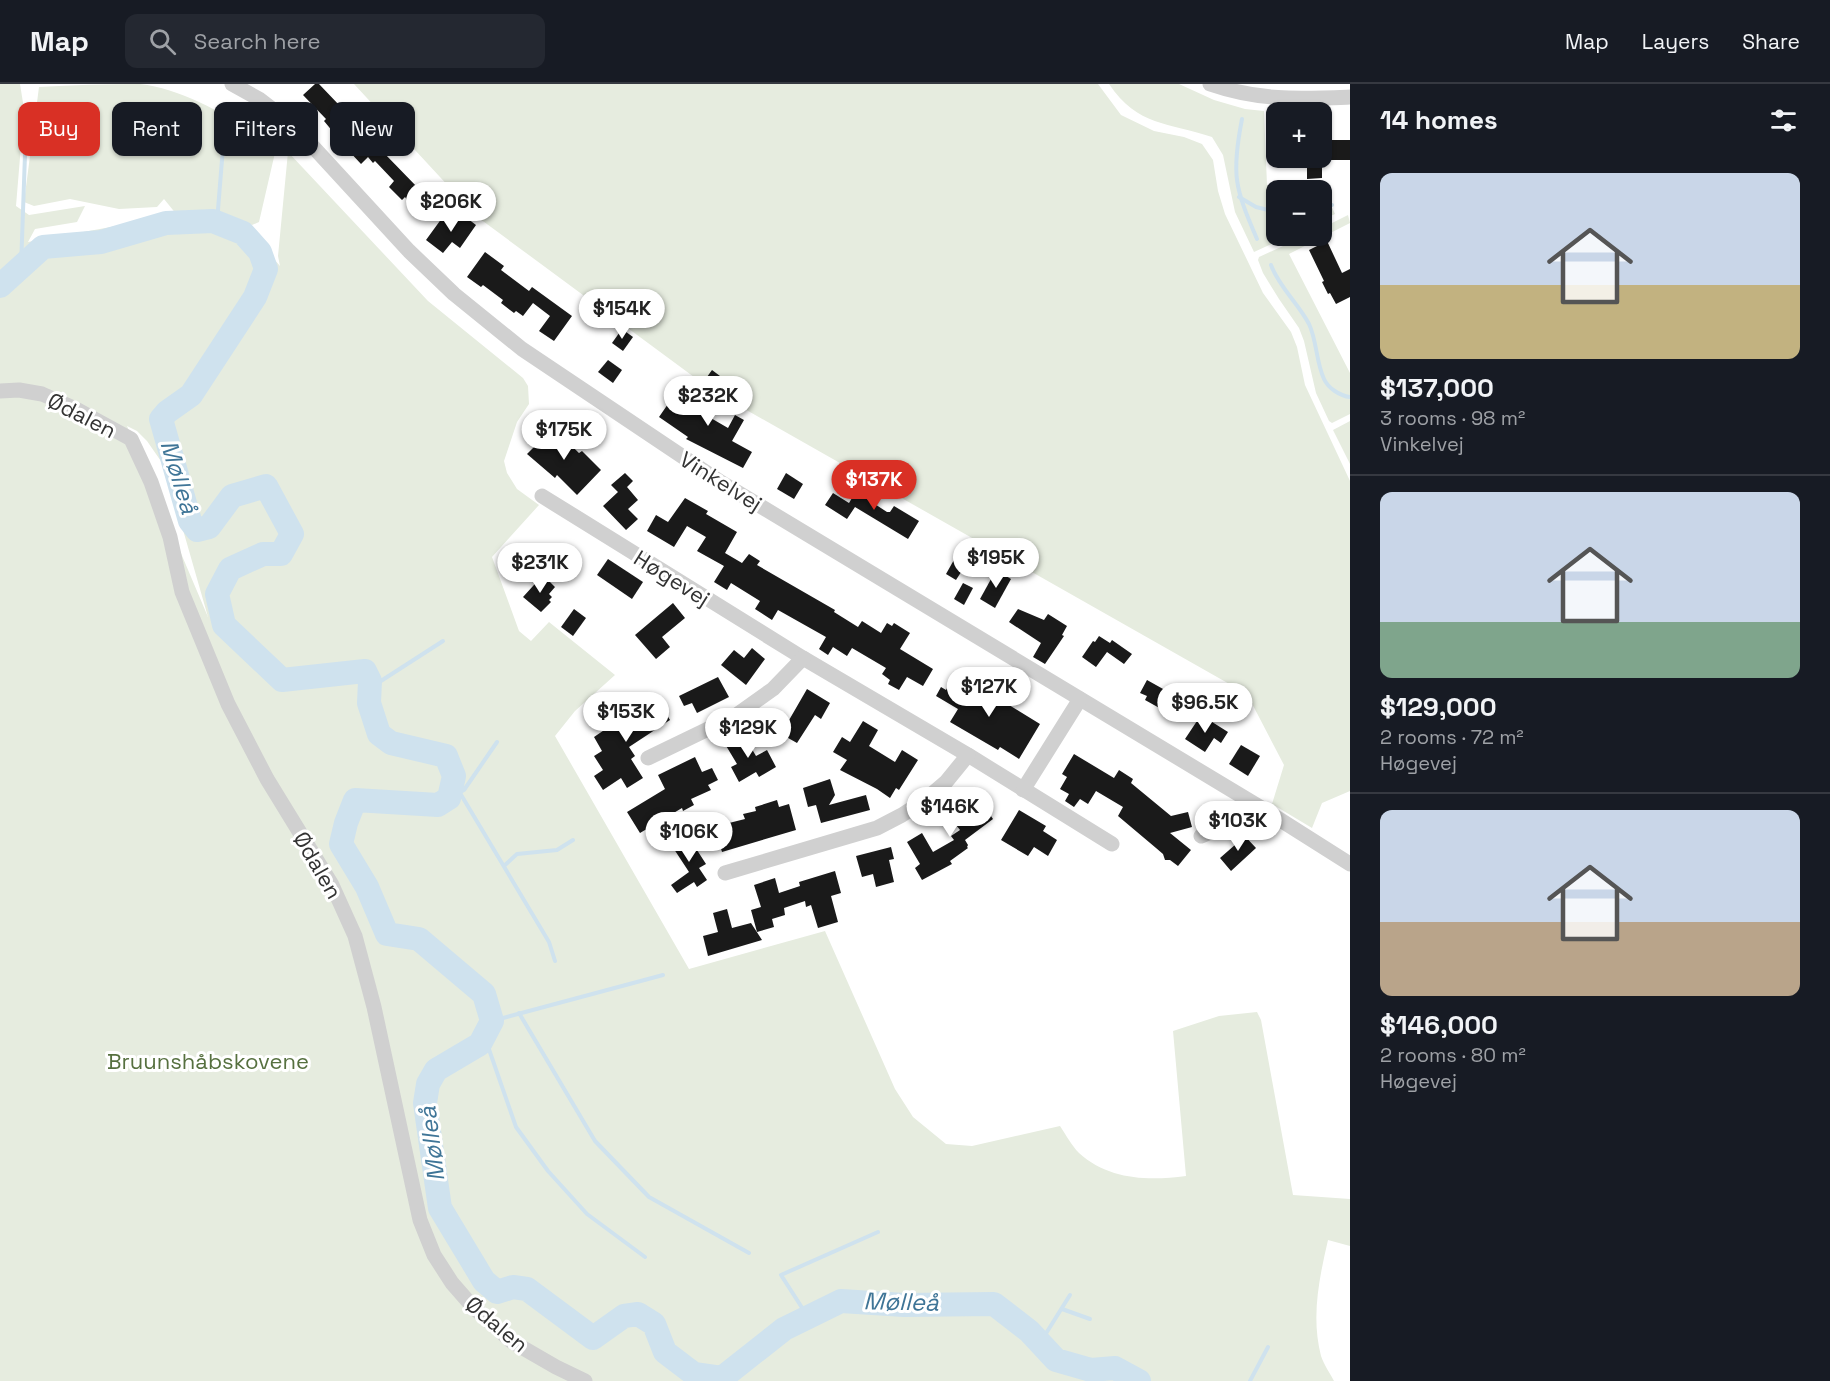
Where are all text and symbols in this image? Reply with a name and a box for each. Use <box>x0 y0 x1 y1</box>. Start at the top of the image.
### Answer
search box <box>125 14 545 68</box>
text: Map <box>30 23 89 59</box>
icon: search <box>146 25 179 58</box>
text: Search here <box>194 27 321 55</box>
text: Map <box>1565 28 1609 55</box>
text: Layers <box>1642 28 1709 55</box>
text: Share <box>1742 28 1800 55</box>
chip: Buy <box>18 102 100 156</box>
chip: Rent <box>112 102 202 156</box>
chip: Filters <box>214 102 318 156</box>
chip: New <box>330 102 415 156</box>
map controls <box>1266 102 1332 246</box>
button: + <box>1266 102 1332 168</box>
text: 14 homes <box>1380 103 1498 137</box>
icon: filters <box>1767 104 1800 137</box>
button: − <box>1266 180 1332 246</box>
pin: $206K <box>409 182 493 233</box>
text: $206K <box>420 188 482 214</box>
icon: home <box>1536 212 1644 320</box>
pin: $154K <box>580 289 664 340</box>
text: $154K <box>593 295 651 321</box>
text: $137,000 <box>1380 371 1494 405</box>
pin: $232K <box>666 376 750 427</box>
text: $232K <box>678 382 738 408</box>
street label: Ødalen <box>43 386 121 444</box>
text: 3 rooms · 98 m² <box>1380 405 1525 431</box>
pin: $175K <box>522 410 606 461</box>
text: $175K <box>536 416 592 442</box>
text: Vinkelvej <box>1380 431 1464 457</box>
water label: Mølleå <box>154 436 205 518</box>
street label: Vinkelvej <box>675 445 767 517</box>
pin: $137K <box>832 460 916 511</box>
text: $137K <box>846 466 902 492</box>
icon: home <box>1536 531 1644 639</box>
pin: $195K <box>954 538 1038 589</box>
pin: $231K <box>498 543 582 594</box>
street label: Høgevej <box>629 544 715 612</box>
text: $195K <box>967 544 1025 570</box>
text: $231K <box>511 549 569 575</box>
pin: $127K <box>947 667 1031 718</box>
text: $127K <box>961 673 1017 699</box>
pin: $96.5K <box>1156 683 1254 734</box>
text: $96.5K <box>1171 689 1239 715</box>
text: $129,000 <box>1380 690 1497 724</box>
pin: $153K <box>584 692 668 743</box>
text: $153K <box>597 698 655 724</box>
pin: $129K <box>706 708 790 759</box>
text: $129K <box>719 714 777 740</box>
text: 2 rooms · 72 m² <box>1380 724 1524 750</box>
text: Høgevej <box>1380 750 1457 776</box>
pin: $146K <box>908 787 992 838</box>
text: $146K <box>921 793 979 819</box>
pin: $103K <box>1196 801 1280 852</box>
text: $103K <box>1209 807 1267 833</box>
pin: $106K <box>647 812 731 863</box>
text: $106K <box>660 818 719 844</box>
street label: Ødalen <box>288 826 348 904</box>
icon: home <box>1536 849 1644 957</box>
text: $146,000 <box>1380 1008 1498 1042</box>
text: 2 rooms · 80 m² <box>1380 1042 1526 1068</box>
park label: Bruunshåbskovene <box>107 1047 309 1075</box>
text: Høgevej <box>1380 1068 1457 1094</box>
water label: Mølleå <box>412 1105 451 1183</box>
water label: Mølleå <box>863 1285 939 1318</box>
street label: Ødalen <box>460 1290 534 1358</box>

